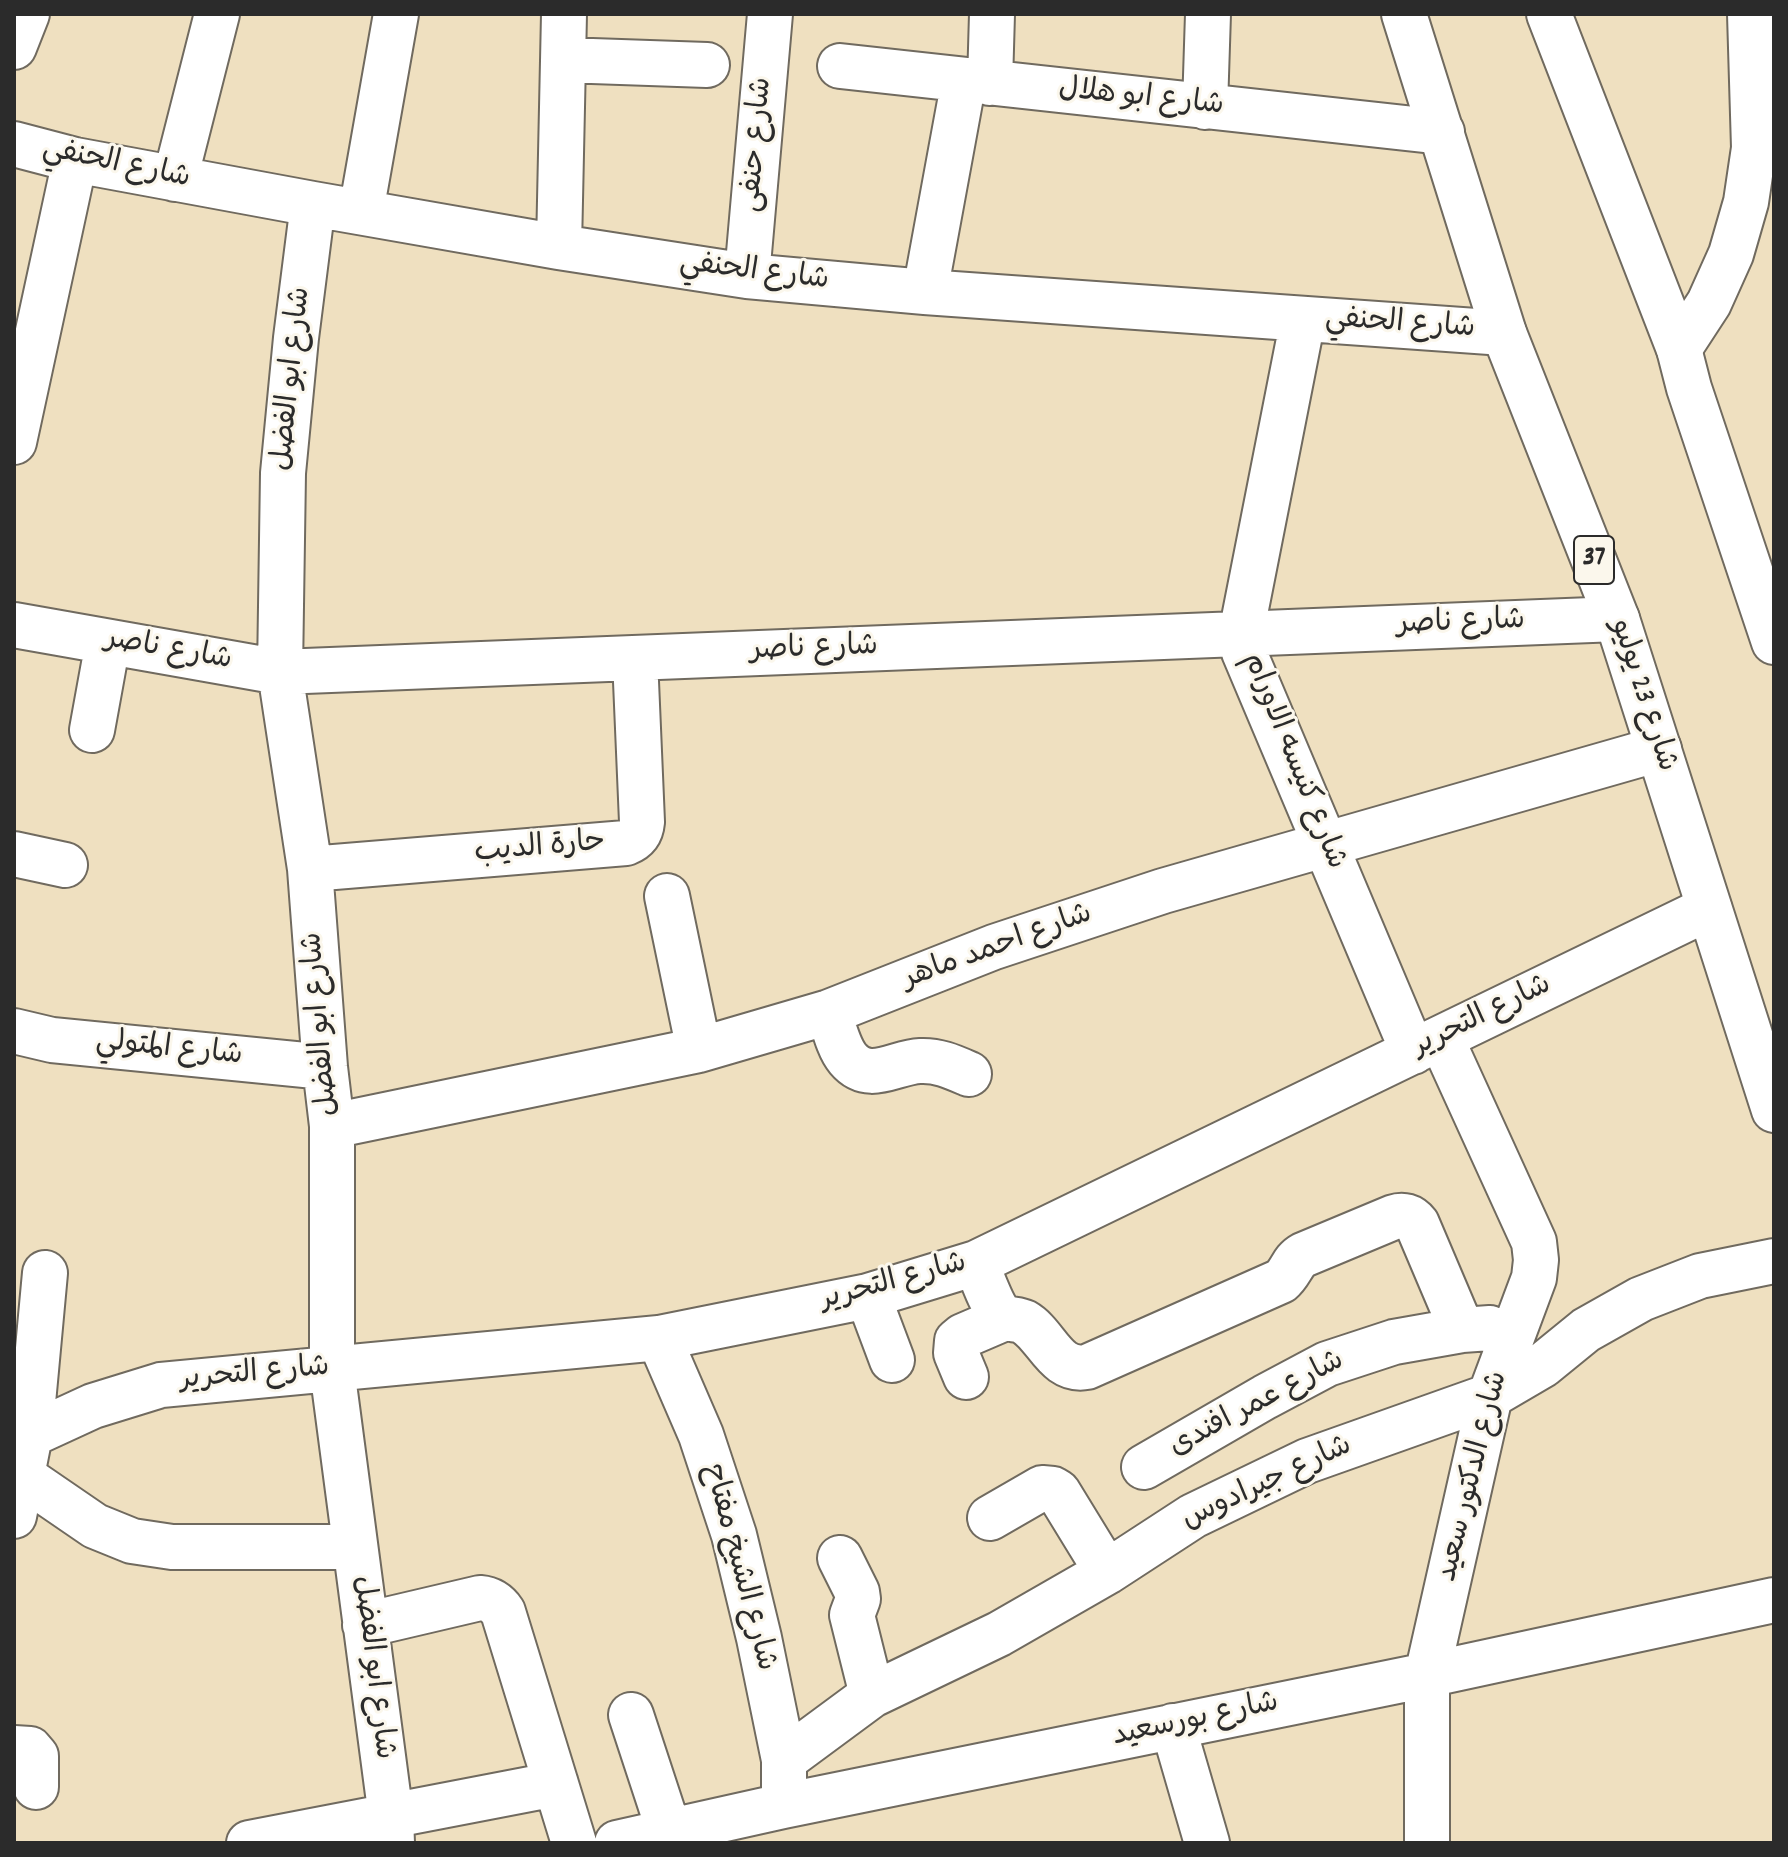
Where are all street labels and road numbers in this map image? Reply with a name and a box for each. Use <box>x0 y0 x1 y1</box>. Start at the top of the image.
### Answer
street label: شارع ابو هلال <box>1057 73 1225 127</box>
street label: شارع حنفى <box>735 76 783 214</box>
street label: شارع الحنفي <box>39 133 193 199</box>
street label: شارع الحنفي <box>677 247 831 301</box>
street label: شارع ابو الفضل <box>266 285 322 473</box>
street label: شارع الحنفي <box>1324 303 1476 349</box>
road number: 37 <box>1574 536 1614 584</box>
street label: شارع ناصر <box>1396 605 1526 645</box>
street label: شارع 23 يوليو <box>1599 615 1683 777</box>
street label: شارع ناصر <box>102 623 234 681</box>
street label: شارع ناصر <box>749 631 879 671</box>
street label: شارع كنيسه الاورام <box>1232 648 1352 876</box>
street label: حارة الديب <box>473 826 607 874</box>
street label: شارع احمد ماهر <box>898 898 1098 1000</box>
street label: شارع ابو الفضل <box>297 930 349 1118</box>
street label: شارع التحرير <box>1408 969 1558 1067</box>
street label: شارع المتولي <box>94 1025 244 1077</box>
street label: شارع التحرير <box>817 1247 971 1321</box>
street label: شارع عمر افندى <box>1164 1345 1352 1467</box>
street label: شارع التحرير <box>179 1352 331 1400</box>
street label: شارع الدكتور سعيد <box>1431 1368 1519 1586</box>
street label: شارع جيرادوس <box>1177 1430 1359 1540</box>
street label: شارع الشيخ مفتاح <box>692 1460 782 1676</box>
street label: شارع ابو الفضل <box>342 1574 400 1762</box>
street label: شارع بورسعيد <box>1110 1687 1282 1757</box>

